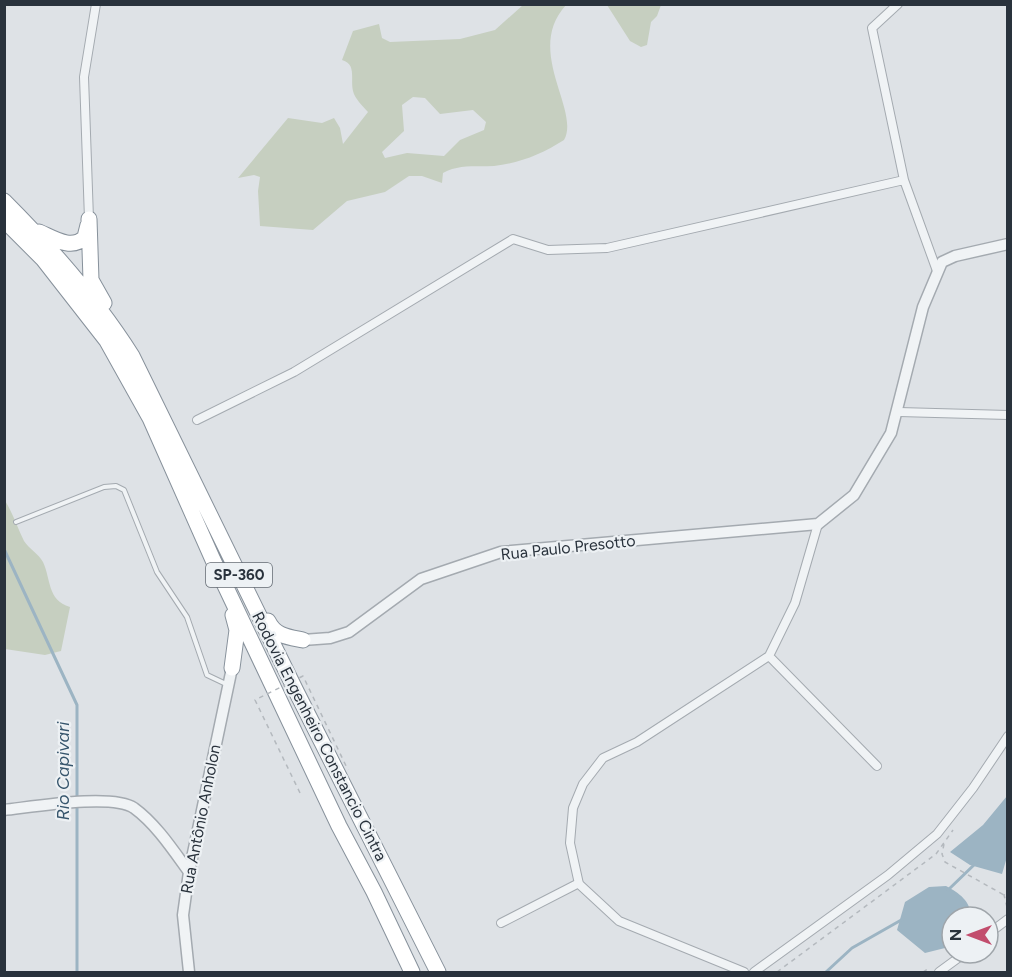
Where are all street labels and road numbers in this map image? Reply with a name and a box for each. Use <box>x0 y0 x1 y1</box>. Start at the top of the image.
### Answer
street label: Rua Paulo Presotto <box>500 531 636 564</box>
road number: SP-360 <box>206 563 272 587</box>
street label: Rodovia Engenheiro Constancio Cintra <box>248 608 391 864</box>
street label: Rua Antônio Anholon <box>177 743 224 895</box>

